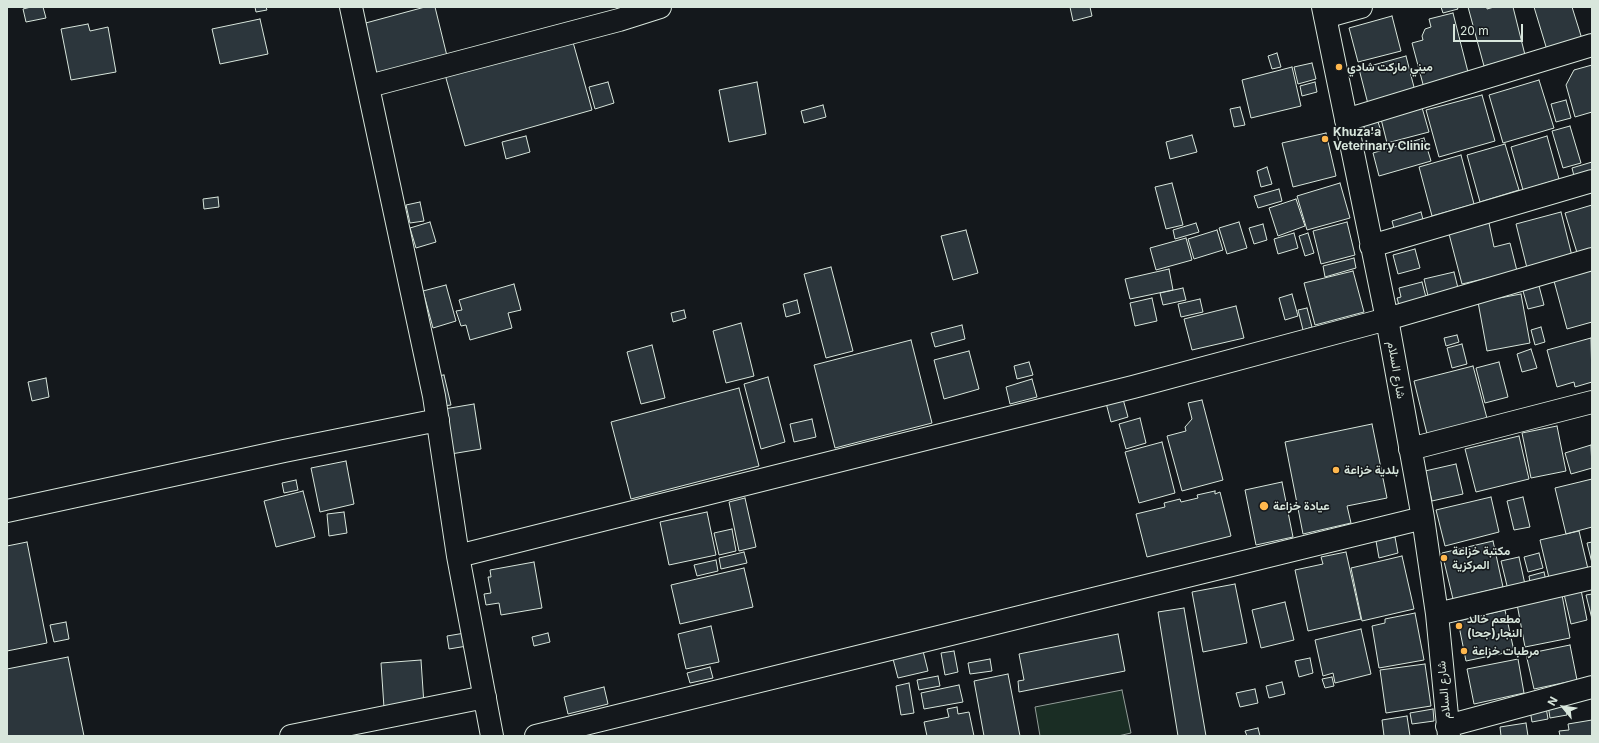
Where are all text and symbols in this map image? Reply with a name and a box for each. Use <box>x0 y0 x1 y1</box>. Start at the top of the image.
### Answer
scale bar <box>1455 16 1525 42</box>
text: 20 m <box>1460 23 1489 38</box>
place label: ميني ماركت شادي <box>1347 60 1433 74</box>
marker: ميني ماركت شادي <box>1334 62 1344 72</box>
place label: Khuza'a Veterinary Clinic <box>1333 125 1431 153</box>
marker: Khuza'a Veterinary Clinic <box>1320 134 1330 144</box>
street label: شارع السلام <box>1384 340 1408 400</box>
place label: بلدية خزاعة <box>1344 463 1399 477</box>
marker: بلدية خزاعة <box>1331 465 1341 475</box>
place label: عيادة خزاعة <box>1273 499 1330 513</box>
marker: عيادة خزاعة <box>1258 500 1270 512</box>
place label: مكتبة خزاعة المركزية <box>1452 544 1510 572</box>
marker: مكتبة خزاعة المركزية <box>1439 553 1449 563</box>
place label: مطعم خالد النجار(جحا) <box>1467 612 1522 640</box>
marker: مطعم خالد النجار(جحا) <box>1454 621 1464 631</box>
place label: مرطبات خزاعة <box>1472 644 1539 658</box>
marker: مرطبات خزاعة <box>1459 646 1469 656</box>
street label: شارع السلام <box>1434 660 1454 720</box>
north arrow <box>1543 687 1583 727</box>
text: N <box>1544 694 1561 708</box>

